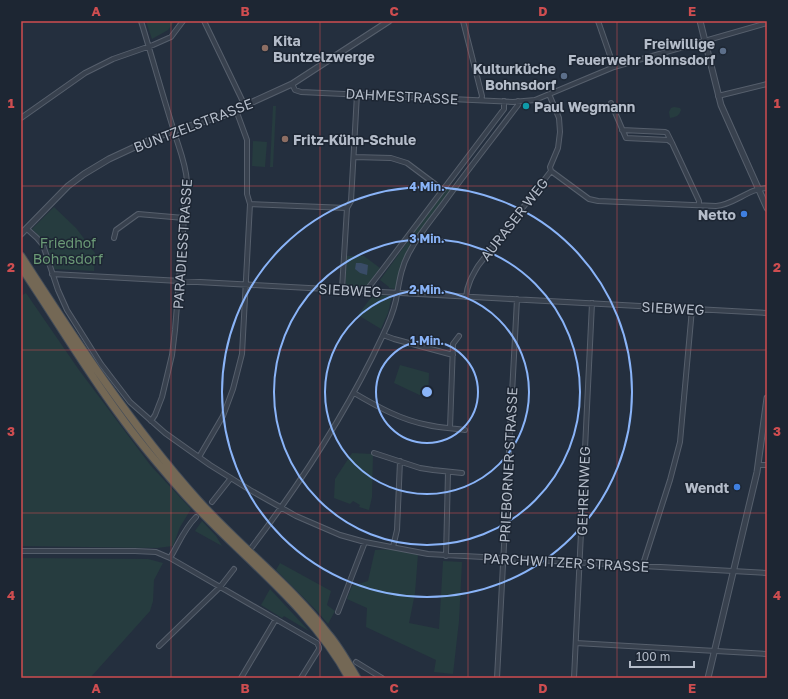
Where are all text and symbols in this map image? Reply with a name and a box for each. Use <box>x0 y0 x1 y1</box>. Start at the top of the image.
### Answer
text: A <box>91 3 101 19</box>
text: B <box>240 3 250 19</box>
text: C <box>389 3 399 19</box>
text: D <box>538 3 548 19</box>
text: E <box>688 3 696 19</box>
place label: Kita Buntzelzwerge <box>273 32 375 65</box>
place label: Freiwillige Feuerwehr Bohnsdorf <box>568 35 716 68</box>
marker: Kita Buntzelzwerge <box>260 43 270 53</box>
marker: Freiwillige Feuerwehr Bohnsdorf <box>718 46 728 56</box>
place label: Kulturküche Bohnsdorf <box>473 60 557 93</box>
marker: Kulturküche Bohnsdorf <box>559 71 569 81</box>
street label: DAHMESTRASSE <box>345 85 459 107</box>
street label: BUNTZELSTRASSE <box>131 94 255 156</box>
text: 1 <box>8 95 15 111</box>
text: 1 <box>774 95 781 111</box>
place label: Paul Wegmann <box>534 98 635 115</box>
marker: Paul Wegmann <box>521 101 531 111</box>
place label: Fritz-Kühn-Schule <box>293 131 416 148</box>
marker: Fritz-Kühn-Schule <box>280 134 290 144</box>
street label: AURASER WEG <box>476 174 552 264</box>
street label: PARADIESSTRASSE <box>169 178 195 310</box>
text: 4 Min. <box>409 179 445 194</box>
place label: Netto <box>698 206 736 223</box>
marker: Netto <box>739 209 749 219</box>
text: 3 Min. <box>409 231 445 246</box>
park label: Friedhof Bohnsdorf <box>33 234 103 267</box>
text: 2 <box>7 259 15 275</box>
text: 2 <box>773 259 781 275</box>
street label: SIEBWEG <box>318 280 382 300</box>
text: 2 Min. <box>409 282 445 297</box>
street label: SIEBWEG <box>641 298 705 318</box>
text: 1 Min. <box>410 333 444 348</box>
centre of rings <box>420 385 434 399</box>
street label: PRIEBORNER STRASSE <box>495 387 521 543</box>
text: 3 <box>7 423 15 439</box>
text: 3 <box>773 423 781 439</box>
street label: GEHRENWEG <box>573 446 593 536</box>
place label: Wendt <box>685 479 729 496</box>
marker: Wendt <box>732 482 742 492</box>
street label: PARCHWITZER STRASSE <box>483 549 649 575</box>
text: 4 <box>7 587 15 603</box>
text: 4 <box>773 587 781 603</box>
scale bar <box>630 643 694 669</box>
text: 100 m <box>636 649 670 664</box>
text: A <box>91 680 101 696</box>
text: B <box>240 680 250 696</box>
text: C <box>389 680 399 696</box>
text: D <box>538 680 548 696</box>
text: E <box>688 680 696 696</box>

